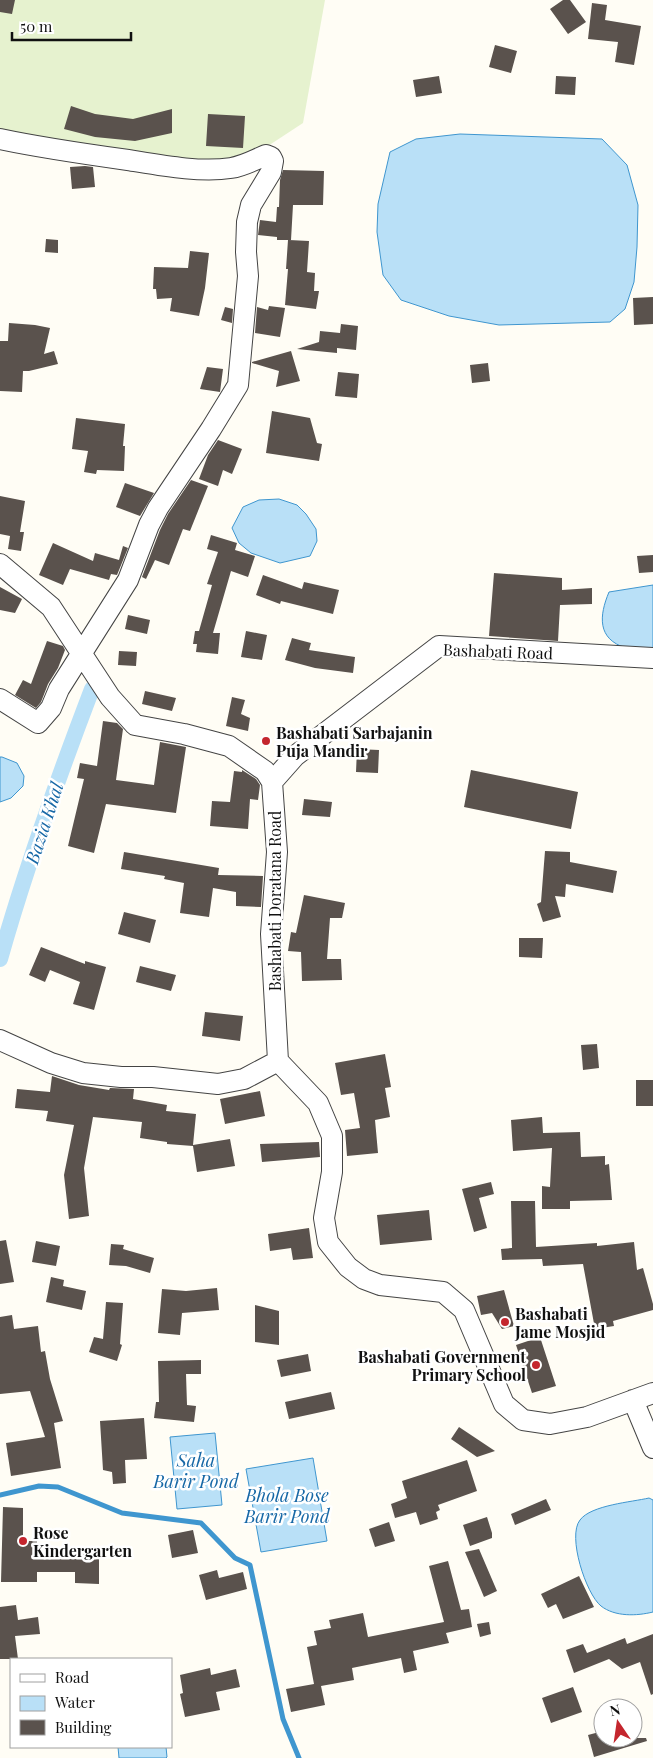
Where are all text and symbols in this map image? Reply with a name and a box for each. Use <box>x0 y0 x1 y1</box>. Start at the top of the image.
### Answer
scale bar <box>12 10 131 42</box>
text: 50 m <box>20 16 53 36</box>
street label: Bashabati Road <box>443 639 553 663</box>
place label: Bashabati Sarbajanin Puja Mandir <box>276 722 433 761</box>
marker: Bashabati Sarbajanin Puja Mandir <box>260 735 272 747</box>
water label: Bazia Khal <box>19 778 69 868</box>
street label: Bashabati Doratana Road <box>264 811 285 991</box>
place label: Bashabati Jame Mosjid <box>514 1303 606 1342</box>
marker: Bashabati Jame Mosjid <box>499 1316 511 1328</box>
place label: Bashabati Government Primary School <box>358 1346 526 1385</box>
marker: Bashabati Government Primary School <box>530 1359 542 1371</box>
water label: Saha Barir Pond <box>152 1448 240 1493</box>
water label: Bhola Bose Barir Pond <box>243 1483 331 1528</box>
place label: Rose Kindergarten <box>33 1522 132 1561</box>
marker: Rose Kindergarten <box>17 1535 29 1547</box>
legend <box>10 1658 172 1748</box>
text: Road <box>55 1667 89 1687</box>
text: Water <box>54 1692 95 1712</box>
north arrow <box>593 1698 643 1748</box>
text: N <box>608 1699 622 1720</box>
text: Building <box>55 1717 112 1737</box>

